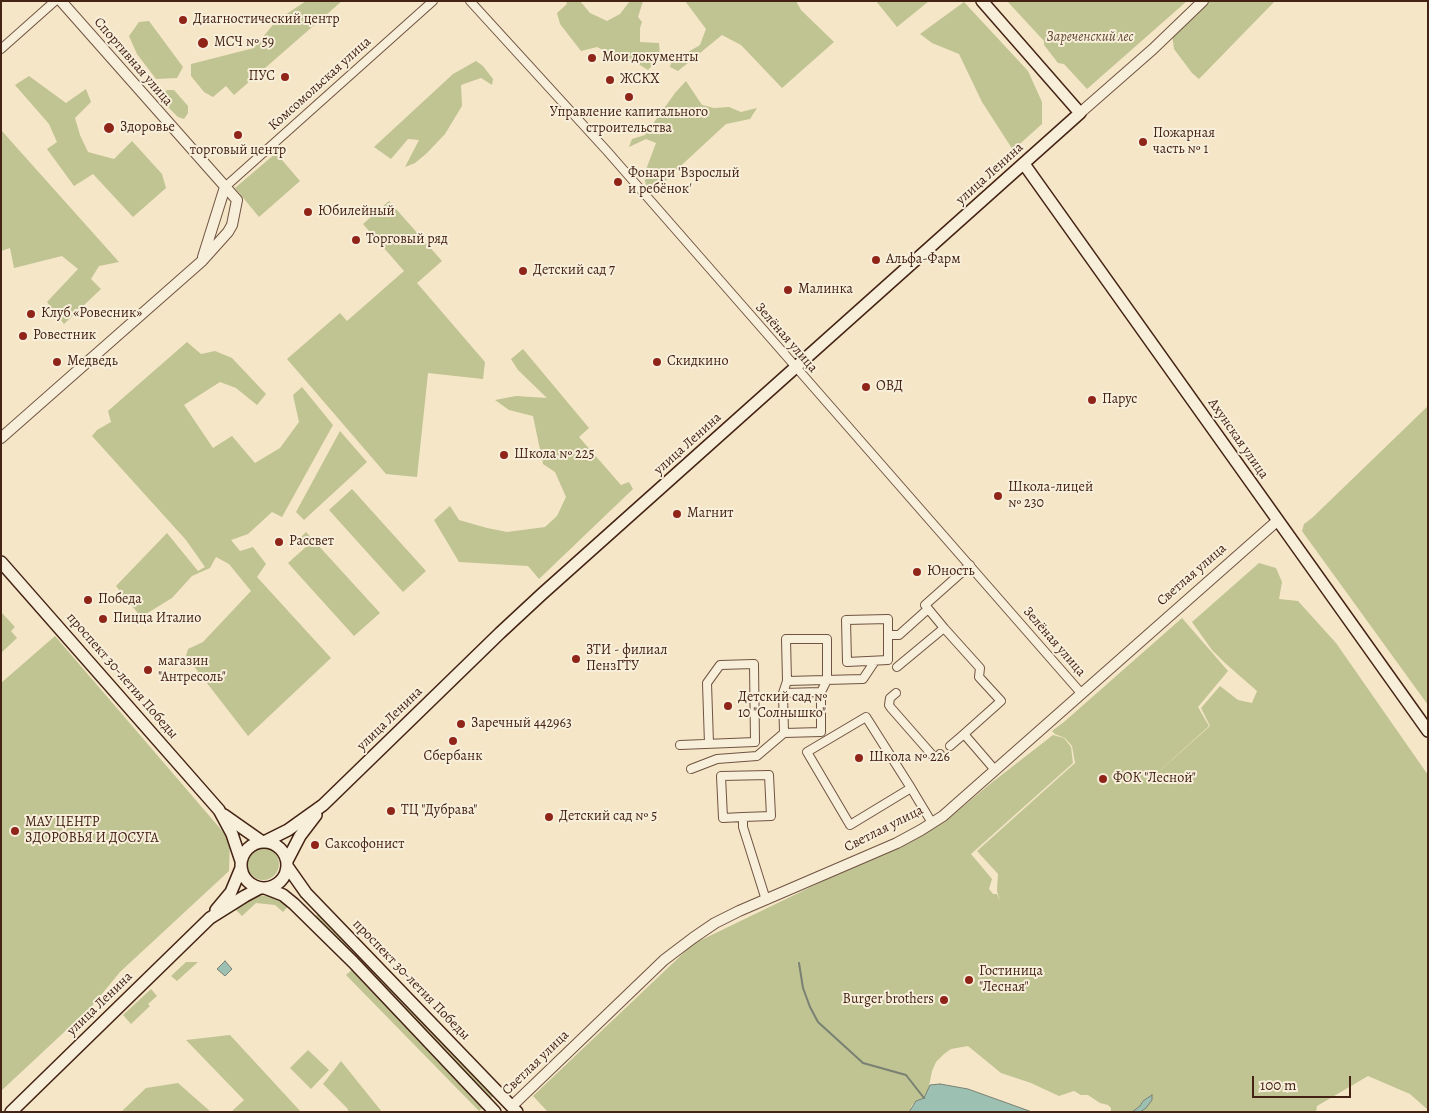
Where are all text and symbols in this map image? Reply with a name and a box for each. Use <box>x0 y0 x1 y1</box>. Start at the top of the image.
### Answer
place label: Диагностический центр <box>193 12 340 28</box>
street label: Спортивная улица <box>90 14 176 110</box>
marker: Диагностический центр <box>177 14 189 26</box>
park label: Зареченский лес <box>1047 30 1133 46</box>
street label: Комсомольская улица <box>265 34 375 134</box>
place label: МСЧ № 59 <box>214 35 274 51</box>
marker: МСЧ № 59 <box>196 36 210 50</box>
place label: Мои документы <box>602 50 699 66</box>
marker: Мои документы <box>586 52 598 64</box>
place label: ПУС <box>249 69 275 85</box>
marker: ПУС <box>279 71 291 83</box>
place label: ЖСКХ <box>620 72 659 88</box>
marker: ЖСКХ <box>604 74 616 86</box>
marker: Управление капитального строительства <box>623 91 635 103</box>
place label: Управление капитального строительства <box>550 105 708 138</box>
place label: Здоровье <box>120 120 175 136</box>
marker: Здоровье <box>102 121 116 135</box>
place label: Пожарная часть № 1 <box>1153 126 1215 158</box>
marker: торговый центр <box>232 129 244 141</box>
marker: Пожарная часть № 1 <box>1137 136 1149 148</box>
street label: улица Ленина <box>953 139 1027 209</box>
place label: торговый центр <box>190 143 286 159</box>
place label: Фонари 'Взрослый и ребёнок' <box>628 166 740 198</box>
marker: Фонари 'Взрослый и ребёнок' <box>612 176 624 188</box>
place label: Юбилейный <box>318 204 395 220</box>
marker: Юбилейный <box>302 206 314 218</box>
place label: Торговый ряд <box>366 232 448 248</box>
marker: Торговый ряд <box>350 234 362 246</box>
place label: Альфа-Фарм <box>886 252 961 268</box>
marker: Альфа-Фарм <box>870 254 882 266</box>
place label: Детский сад 7 <box>533 263 615 279</box>
marker: Детский сад 7 <box>517 265 529 277</box>
place label: Малинка <box>798 282 853 298</box>
marker: Малинка <box>782 284 794 296</box>
street label: Зелёная улица <box>751 300 821 376</box>
place label: Клуб «Ровесник» <box>41 306 142 322</box>
marker: Клуб «Ровесник» <box>25 308 37 320</box>
place label: Ровестник <box>33 328 96 344</box>
marker: Ровестник <box>17 330 29 342</box>
place label: Медведь <box>67 354 118 370</box>
place label: Скидкино <box>667 354 729 370</box>
marker: Медведь <box>51 356 63 368</box>
marker: Скидкино <box>651 356 663 368</box>
place label: ОВД <box>876 379 903 395</box>
marker: ОВД <box>860 381 872 393</box>
place label: Парус <box>1102 392 1137 408</box>
marker: Парус <box>1086 394 1098 406</box>
street label: Ахунская улица <box>1204 396 1272 482</box>
street label: улица Ленина <box>651 409 725 479</box>
place label: Школа № 225 <box>514 447 594 463</box>
marker: Школа № 225 <box>498 449 510 461</box>
place label: Школа-лицей № 230 <box>1008 480 1093 512</box>
marker: Школа-лицей № 230 <box>992 490 1004 502</box>
place label: Магнит <box>687 506 734 522</box>
marker: Магнит <box>671 508 683 520</box>
place label: Рассвет <box>289 534 334 550</box>
marker: Рассвет <box>273 536 285 548</box>
street label: Светлая улица <box>1154 540 1230 610</box>
place label: Юность <box>927 564 975 580</box>
marker: Юность <box>911 566 923 578</box>
place label: Победа <box>98 592 142 608</box>
marker: Победа <box>82 594 94 606</box>
street label: Зелёная улица <box>1019 604 1089 680</box>
street label: проспект 30-летия Победы <box>63 609 181 743</box>
place label: Пицца Италио <box>113 611 201 627</box>
marker: Пицца Италио <box>97 613 109 625</box>
place label: ЗТИ - филиал ПензГТУ <box>586 643 667 676</box>
marker: ЗТИ - филиал ПензГТУ <box>570 653 582 665</box>
place label: магазин "Антресоль" <box>158 654 226 686</box>
marker: магазин "Антресоль" <box>142 664 154 676</box>
street label: улица Ленина <box>354 684 426 754</box>
place label: Детский сад № 10 "Солнышко" <box>738 690 827 722</box>
marker: Детский сад № 10 "Солнышко" <box>722 700 734 712</box>
place label: Заречный 442963 <box>471 716 572 732</box>
marker: Заречный 442963 <box>455 718 467 730</box>
marker: Сбербанк <box>447 735 459 747</box>
place label: Сбербанк <box>424 749 482 765</box>
place label: Школа № 226 <box>869 750 950 766</box>
marker: Школа № 226 <box>853 752 865 764</box>
place label: ФОК "Лесной" <box>1113 771 1196 787</box>
marker: ФОК "Лесной" <box>1097 773 1109 785</box>
street label: Светлая улица <box>842 802 926 856</box>
place label: ТЦ "Дубрава" <box>401 803 477 819</box>
marker: ТЦ "Дубрава" <box>385 805 397 817</box>
place label: Детский сад № 5 <box>559 809 657 825</box>
marker: Детский сад № 5 <box>543 811 555 823</box>
place label: МАУ ЦЕНТР ЗДОРОВЬЯ И ДОСУГА <box>25 815 159 848</box>
marker: МАУ ЦЕНТР ЗДОРОВЬЯ И ДОСУГА <box>9 825 21 837</box>
place label: Саксофонист <box>325 837 404 853</box>
marker: Саксофонист <box>309 839 321 851</box>
street label: проспект 30-летия Победы <box>349 916 473 1044</box>
place label: Гостиница "Лесная" <box>979 964 1043 996</box>
street label: улица Ленина <box>64 969 136 1039</box>
marker: Гостиница "Лесная" <box>963 974 975 986</box>
place label: Burger brothers <box>843 992 934 1008</box>
marker: Burger brothers <box>938 994 950 1006</box>
street label: Светлая улица <box>499 1027 573 1099</box>
scale bar <box>1254 1066 1353 1098</box>
text: 100 m <box>1260 1075 1297 1095</box>

